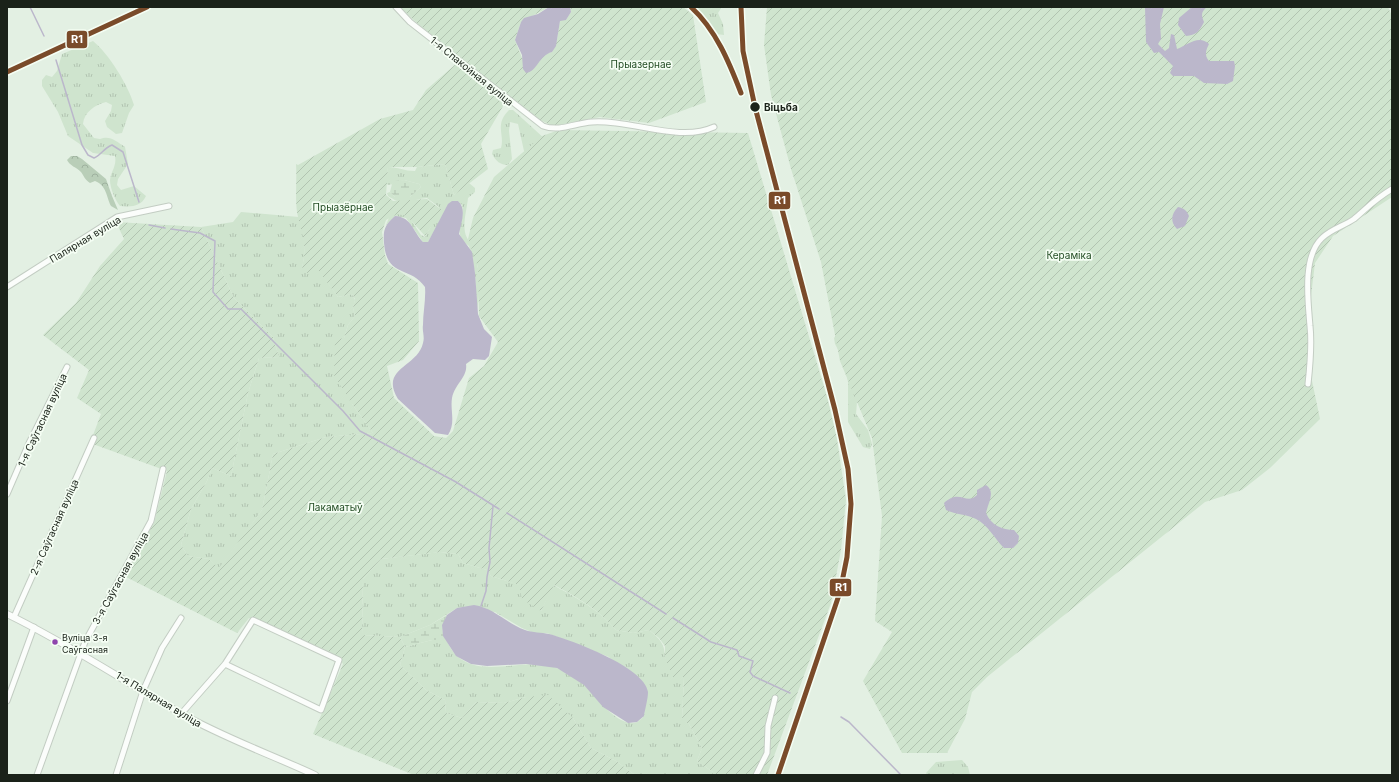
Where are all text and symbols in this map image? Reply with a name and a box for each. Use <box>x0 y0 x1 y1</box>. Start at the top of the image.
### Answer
line badge: R1 <box>66 30 88 49</box>
text: R1 <box>71 32 83 46</box>
street label: 1-я Спакойная вуліца <box>428 34 516 108</box>
park label: Прыазернае <box>611 58 672 70</box>
marker: Віцьба <box>748 100 762 114</box>
place label: Віцьба <box>764 101 798 113</box>
line badge: R1 <box>768 191 791 210</box>
text: R1 <box>774 193 786 207</box>
park label: Прыазёрнае <box>313 201 374 213</box>
street label: Палярная вуліца <box>47 213 123 265</box>
park label: Кераміка <box>1046 249 1092 261</box>
street label: 1-я Саўгасная вуліца <box>15 371 69 469</box>
street label: 2-я Саўгасная вуліца <box>27 477 81 577</box>
park label: Лакаматыў <box>307 501 363 513</box>
street label: 3-я Саўгасная вуліца <box>90 530 150 626</box>
line badge: R1 <box>829 578 852 597</box>
text: R1 <box>835 580 847 594</box>
place label: Вуліца 3-я Саўгасная <box>62 632 108 655</box>
marker: Вуліца 3-я Саўгасная <box>50 637 60 647</box>
street label: 1-я Палярная вуліца <box>114 669 204 729</box>

